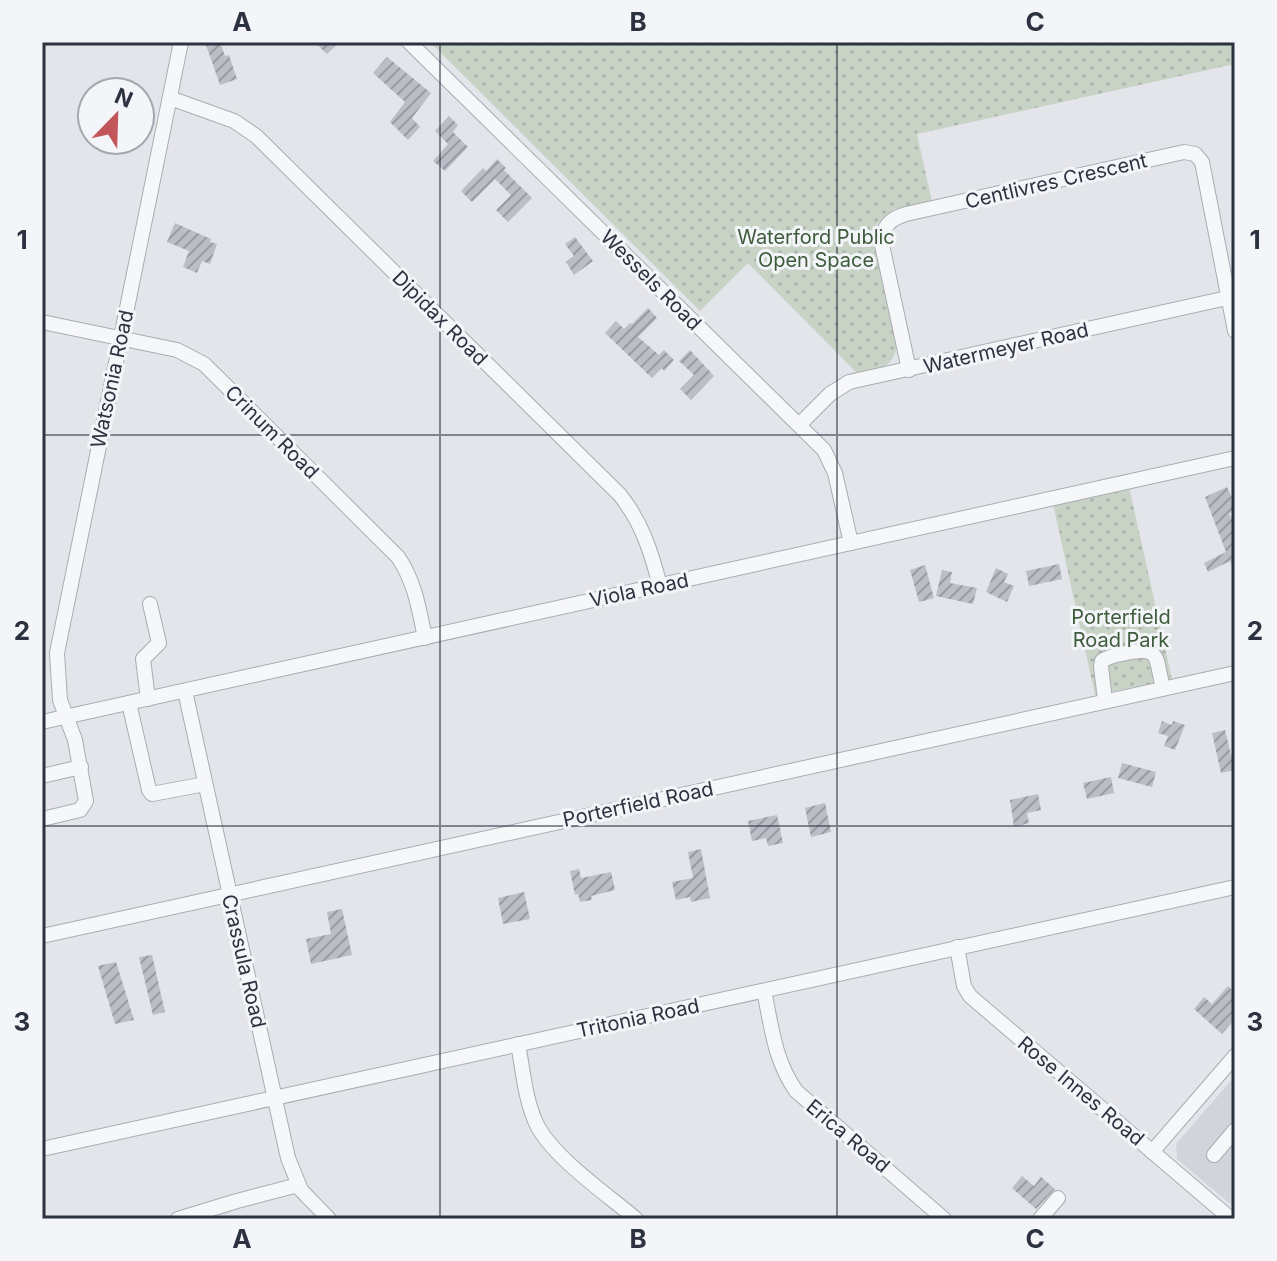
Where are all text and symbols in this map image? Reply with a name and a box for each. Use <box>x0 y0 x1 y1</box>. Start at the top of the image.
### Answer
text: A <box>232 6 252 37</box>
text: B <box>629 6 647 37</box>
text: C <box>1025 6 1045 37</box>
north arrow <box>76 76 156 156</box>
text: N <box>111 82 137 113</box>
street label: Centlivres Crescent <box>963 148 1150 214</box>
text: 1 <box>16 224 28 255</box>
text: 1 <box>1249 224 1261 255</box>
street label: Wessels Road <box>596 225 706 335</box>
park label: Waterford Public Open Space <box>737 225 895 272</box>
street label: Dipidax Road <box>387 265 493 371</box>
street label: Watsonia Road <box>86 308 138 450</box>
street label: Watermeyer Road <box>921 317 1091 379</box>
street label: Crinum Road <box>220 380 324 484</box>
street label: Viola Road <box>587 568 691 612</box>
park label: Porterfield Road Park <box>1071 605 1171 652</box>
text: 2 <box>14 615 30 646</box>
text: 2 <box>1247 615 1263 646</box>
street label: Porterfield Road <box>561 776 715 832</box>
street label: Crassula Road <box>217 892 271 1030</box>
street label: Tritonia Road <box>575 993 701 1043</box>
text: 3 <box>14 1006 30 1037</box>
text: 3 <box>1247 1006 1263 1037</box>
street label: Rose Innes Road <box>1013 1031 1149 1151</box>
street label: Erica Road <box>801 1094 895 1178</box>
text: A <box>232 1223 252 1254</box>
text: B <box>629 1223 647 1254</box>
text: C <box>1025 1223 1045 1254</box>

